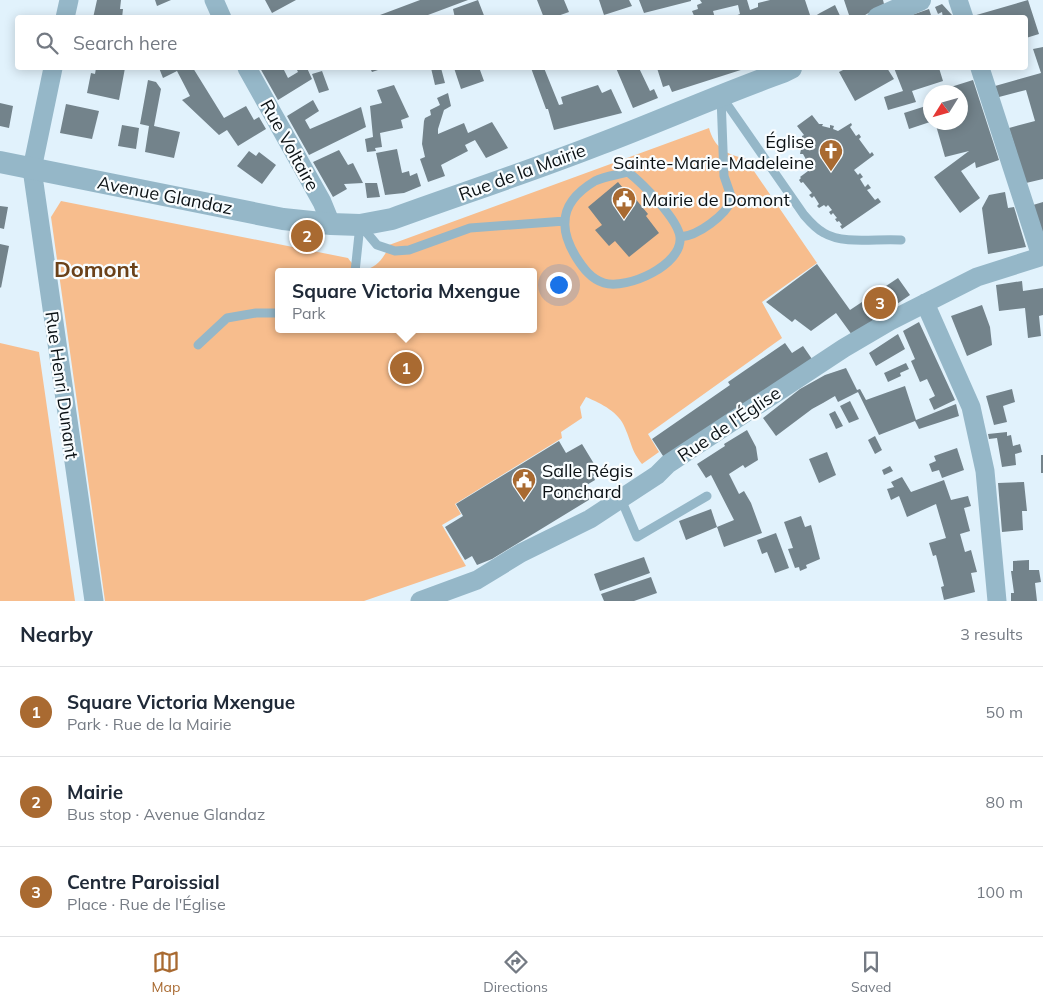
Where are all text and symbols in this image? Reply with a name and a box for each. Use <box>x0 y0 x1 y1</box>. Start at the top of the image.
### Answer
search box <box>15 15 1028 70</box>
icon: search <box>33 29 61 57</box>
text: Search here <box>73 31 177 55</box>
north arrow <box>923 85 968 130</box>
street label: Rue Voltaire <box>255 95 325 195</box>
place label: Église Sainte-Marie-Madeleine <box>613 130 814 174</box>
street label: Rue de la Mairie <box>455 138 589 206</box>
church icon: Église Sainte-Marie-Madeleine <box>818 138 844 172</box>
street label: Avenue Glandaz <box>95 171 235 219</box>
public building icon: Mairie de Domont <box>611 186 637 220</box>
place label: Mairie de Domont <box>642 188 790 211</box>
pin: 2 <box>291 217 323 255</box>
district label: Domont <box>54 255 138 283</box>
popup <box>275 268 537 333</box>
your location <box>546 272 572 298</box>
text: Square Victoria Mxengue <box>292 279 520 303</box>
pin: 3 <box>864 284 896 322</box>
text: Park <box>292 303 326 323</box>
street label: Rue Henri Dunant <box>40 310 84 460</box>
pin: 1 <box>390 349 422 387</box>
street label: Rue de l'Église <box>673 381 785 467</box>
place label: Salle Régis Ponchard <box>542 459 633 503</box>
public building icon: Salle Régis Ponchard <box>511 467 537 501</box>
text: Nearby <box>20 621 93 647</box>
text: 3 results <box>960 624 1023 644</box>
text: Square Victoria Mxengue <box>67 690 295 714</box>
text: 1 <box>31 702 41 722</box>
text: 50 m <box>986 702 1023 722</box>
text: Park · Rue de la Mairie <box>67 714 231 734</box>
text: Mairie <box>67 780 123 804</box>
text: 2 <box>31 792 41 812</box>
text: 80 m <box>986 792 1023 812</box>
text: Bus stop · Avenue Glandaz <box>67 804 265 824</box>
text: Centre Paroissial <box>67 870 220 894</box>
text: 3 <box>31 882 41 902</box>
text: 100 m <box>976 882 1023 902</box>
text: Place · Rue de l'Église <box>67 894 226 914</box>
tab: Map <box>152 948 180 996</box>
tab: Directions <box>483 948 548 996</box>
tab: Saved <box>851 948 891 996</box>

